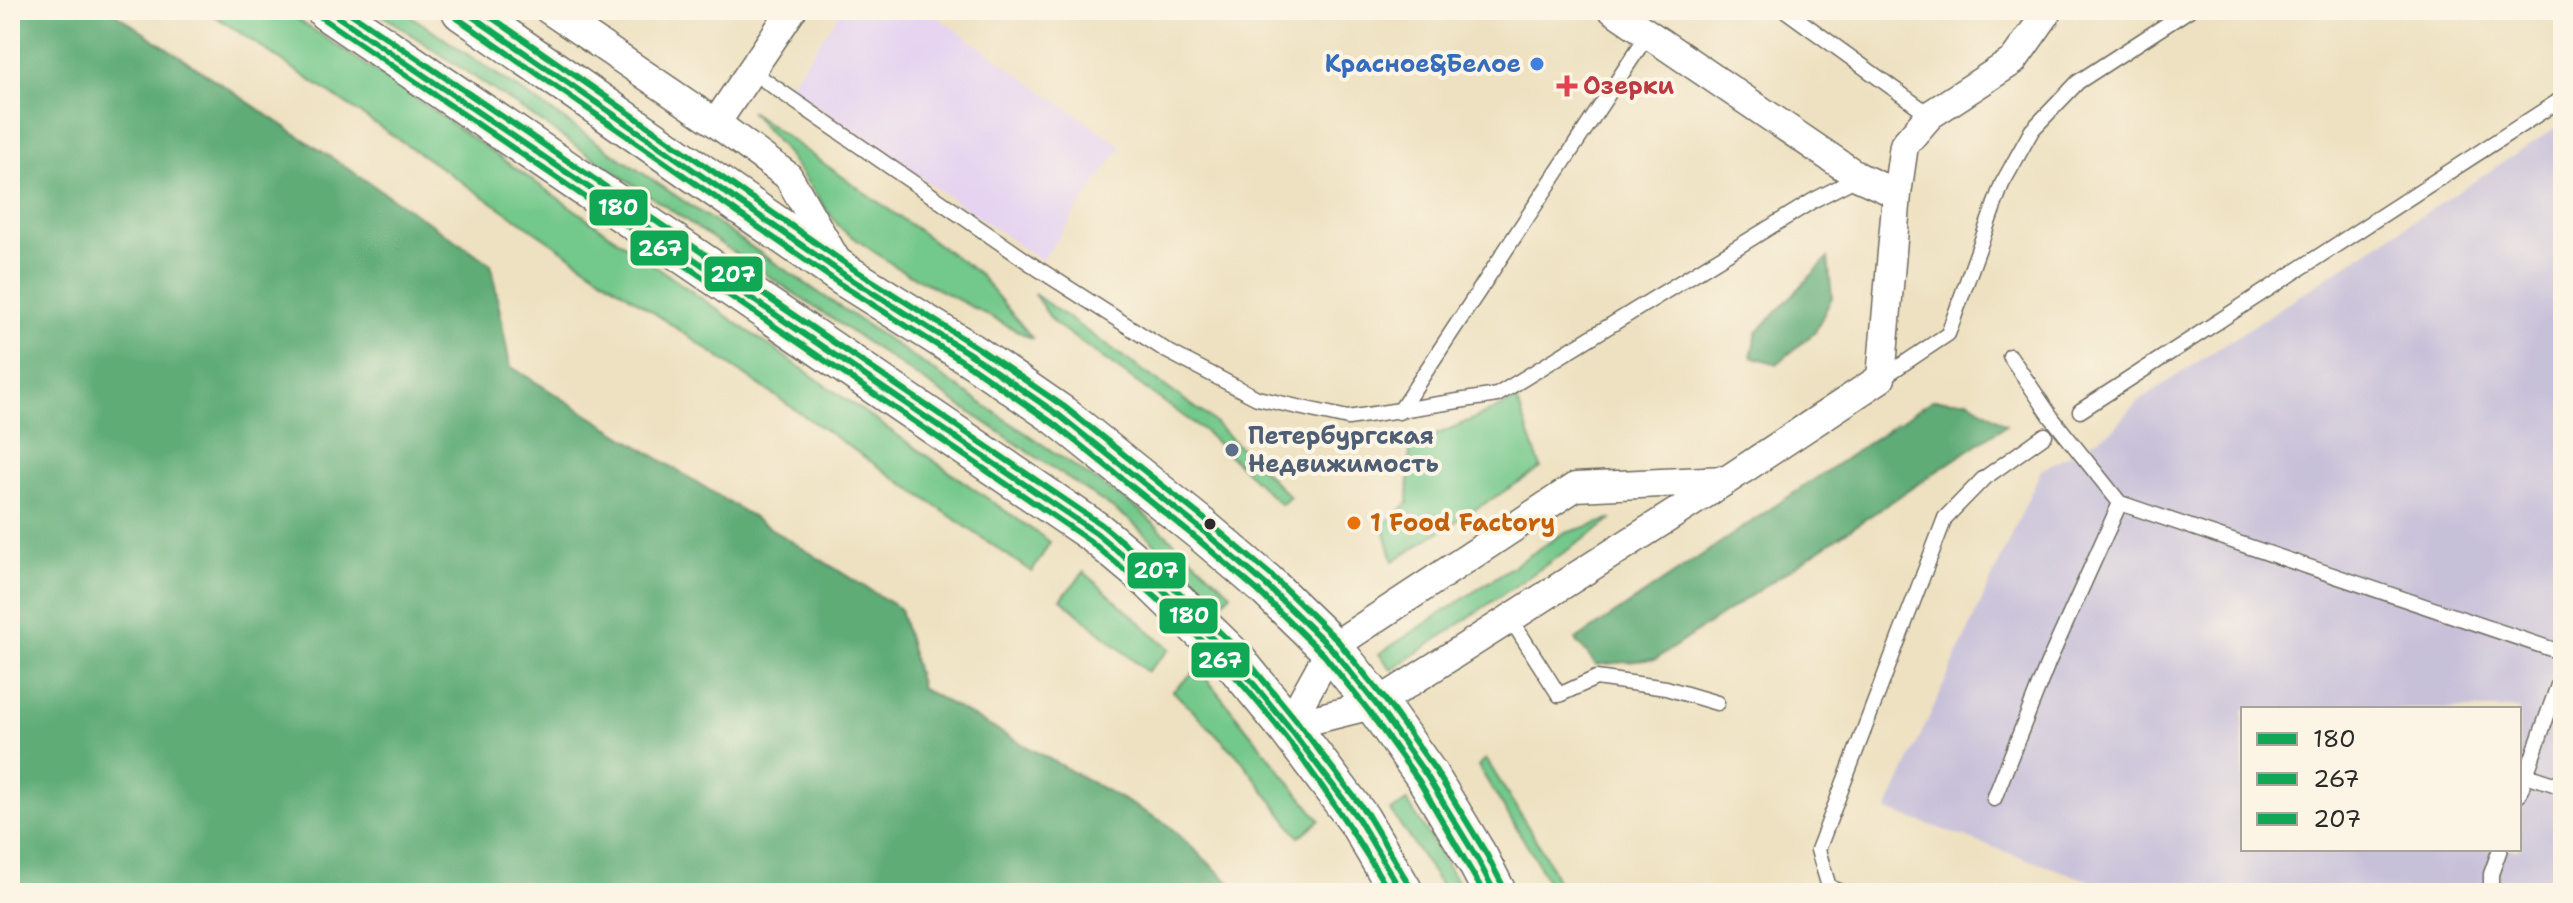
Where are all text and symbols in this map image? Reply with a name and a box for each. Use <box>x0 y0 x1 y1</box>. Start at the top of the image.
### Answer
place label: Красное&Белое <box>1325 48 1521 80</box>
marker: Красное&Белое <box>1528 55 1546 73</box>
place label: Озерки <box>1583 70 1675 102</box>
marker: Озерки <box>1558 77 1576 95</box>
line badge: 180 <box>588 188 649 227</box>
text: 180 <box>598 193 638 222</box>
line badge: 267 <box>629 229 690 267</box>
text: 267 <box>638 234 682 263</box>
line badge: 207 <box>703 255 764 293</box>
text: 207 <box>710 260 756 289</box>
place label: Петербургская Недвижимость <box>1248 420 1439 480</box>
marker: Петербургская Недвижимость <box>1223 441 1241 459</box>
place label: 1 Food Factory <box>1370 507 1555 539</box>
marker: 1 Food Factory <box>1345 514 1363 532</box>
unlabelled marker <box>1202 516 1218 532</box>
line badge: 207 <box>1126 551 1187 590</box>
text: 207 <box>1133 556 1179 585</box>
line badge: 180 <box>1158 597 1219 635</box>
text: 180 <box>1169 601 1209 630</box>
line badge: 267 <box>1190 641 1251 679</box>
text: 267 <box>1198 646 1242 675</box>
legend <box>2241 707 2521 851</box>
text: 180 <box>2313 723 2356 755</box>
text: 267 <box>2313 763 2360 795</box>
text: 207 <box>2313 803 2361 835</box>

